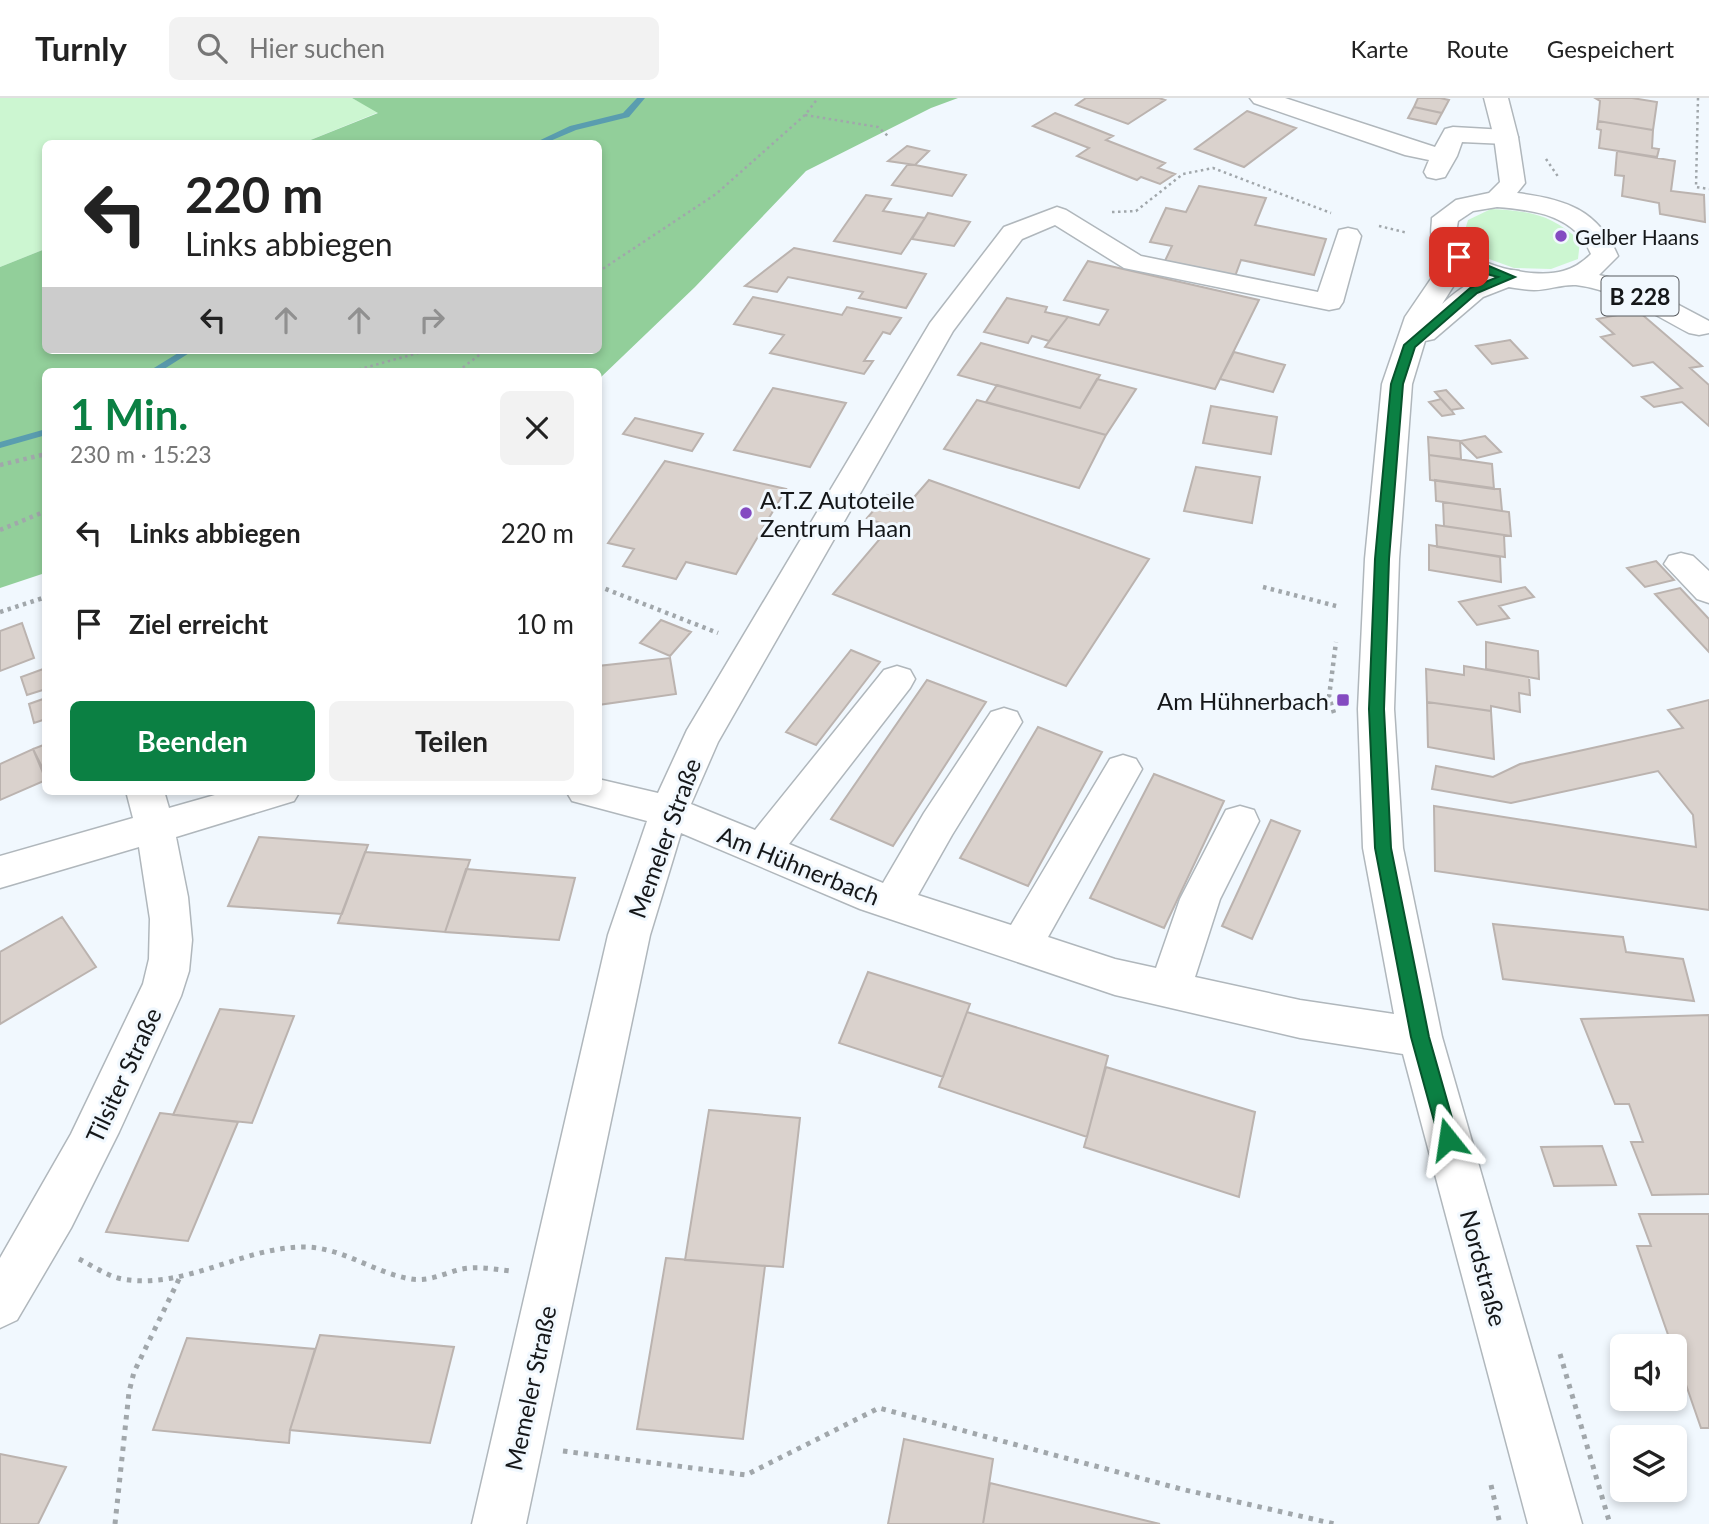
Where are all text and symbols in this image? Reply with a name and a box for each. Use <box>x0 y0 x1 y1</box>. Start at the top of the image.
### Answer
search box <box>169 17 659 80</box>
text: Turnly <box>35 28 127 68</box>
icon: search <box>193 29 231 67</box>
text: Hier suchen <box>249 32 385 64</box>
text: Karte <box>1351 34 1408 63</box>
text: Route <box>1446 34 1509 63</box>
text: Gespeichert <box>1547 34 1674 63</box>
text: 220 m <box>185 165 323 223</box>
icon: left <box>70 168 161 259</box>
text: Links abbiegen <box>185 224 393 263</box>
place label: Gelber Haans <box>1575 224 1699 249</box>
pin <box>1429 227 1489 287</box>
marker: Gelber Haans <box>1553 228 1569 244</box>
icon: arrive <box>1440 238 1478 276</box>
road number: B 228 <box>1602 276 1678 316</box>
icon: left <box>194 301 232 339</box>
icon: ahead <box>267 301 305 339</box>
icon: ahead <box>340 301 378 339</box>
icon: right <box>413 301 451 339</box>
text: 1 Min. <box>70 389 188 439</box>
button: close <box>500 391 574 465</box>
text: 230 m · 15:23 <box>70 440 212 468</box>
place label: A.T.Z Autoteile Zentrum Haan <box>760 485 915 542</box>
marker: A.T.Z Autoteile Zentrum Haan <box>738 505 754 521</box>
icon: left <box>70 514 108 552</box>
text: Links abbiegen <box>129 517 301 549</box>
text: 220 m <box>501 517 574 549</box>
icon: arrive <box>70 605 108 643</box>
text: Ziel erreicht <box>129 608 268 640</box>
text: 10 m <box>516 608 574 640</box>
place label: Am Hühnerbach <box>1157 686 1329 715</box>
marker: Am Hühnerbach <box>1335 692 1351 708</box>
button: Beenden <box>70 701 315 781</box>
button: Teilen <box>329 701 574 781</box>
street label: Memeler Straße <box>622 754 706 922</box>
street label: Am Hühnerbach <box>714 819 884 911</box>
street label: Tilsiter Straße <box>79 1003 167 1147</box>
position arrow <box>1411 1102 1485 1176</box>
street label: Nordstraße <box>1455 1207 1513 1329</box>
street label: Memeler Straße <box>498 1303 562 1473</box>
map controls <box>1610 1334 1687 1502</box>
button: sound <box>1610 1334 1687 1411</box>
button: layers <box>1610 1425 1687 1502</box>

